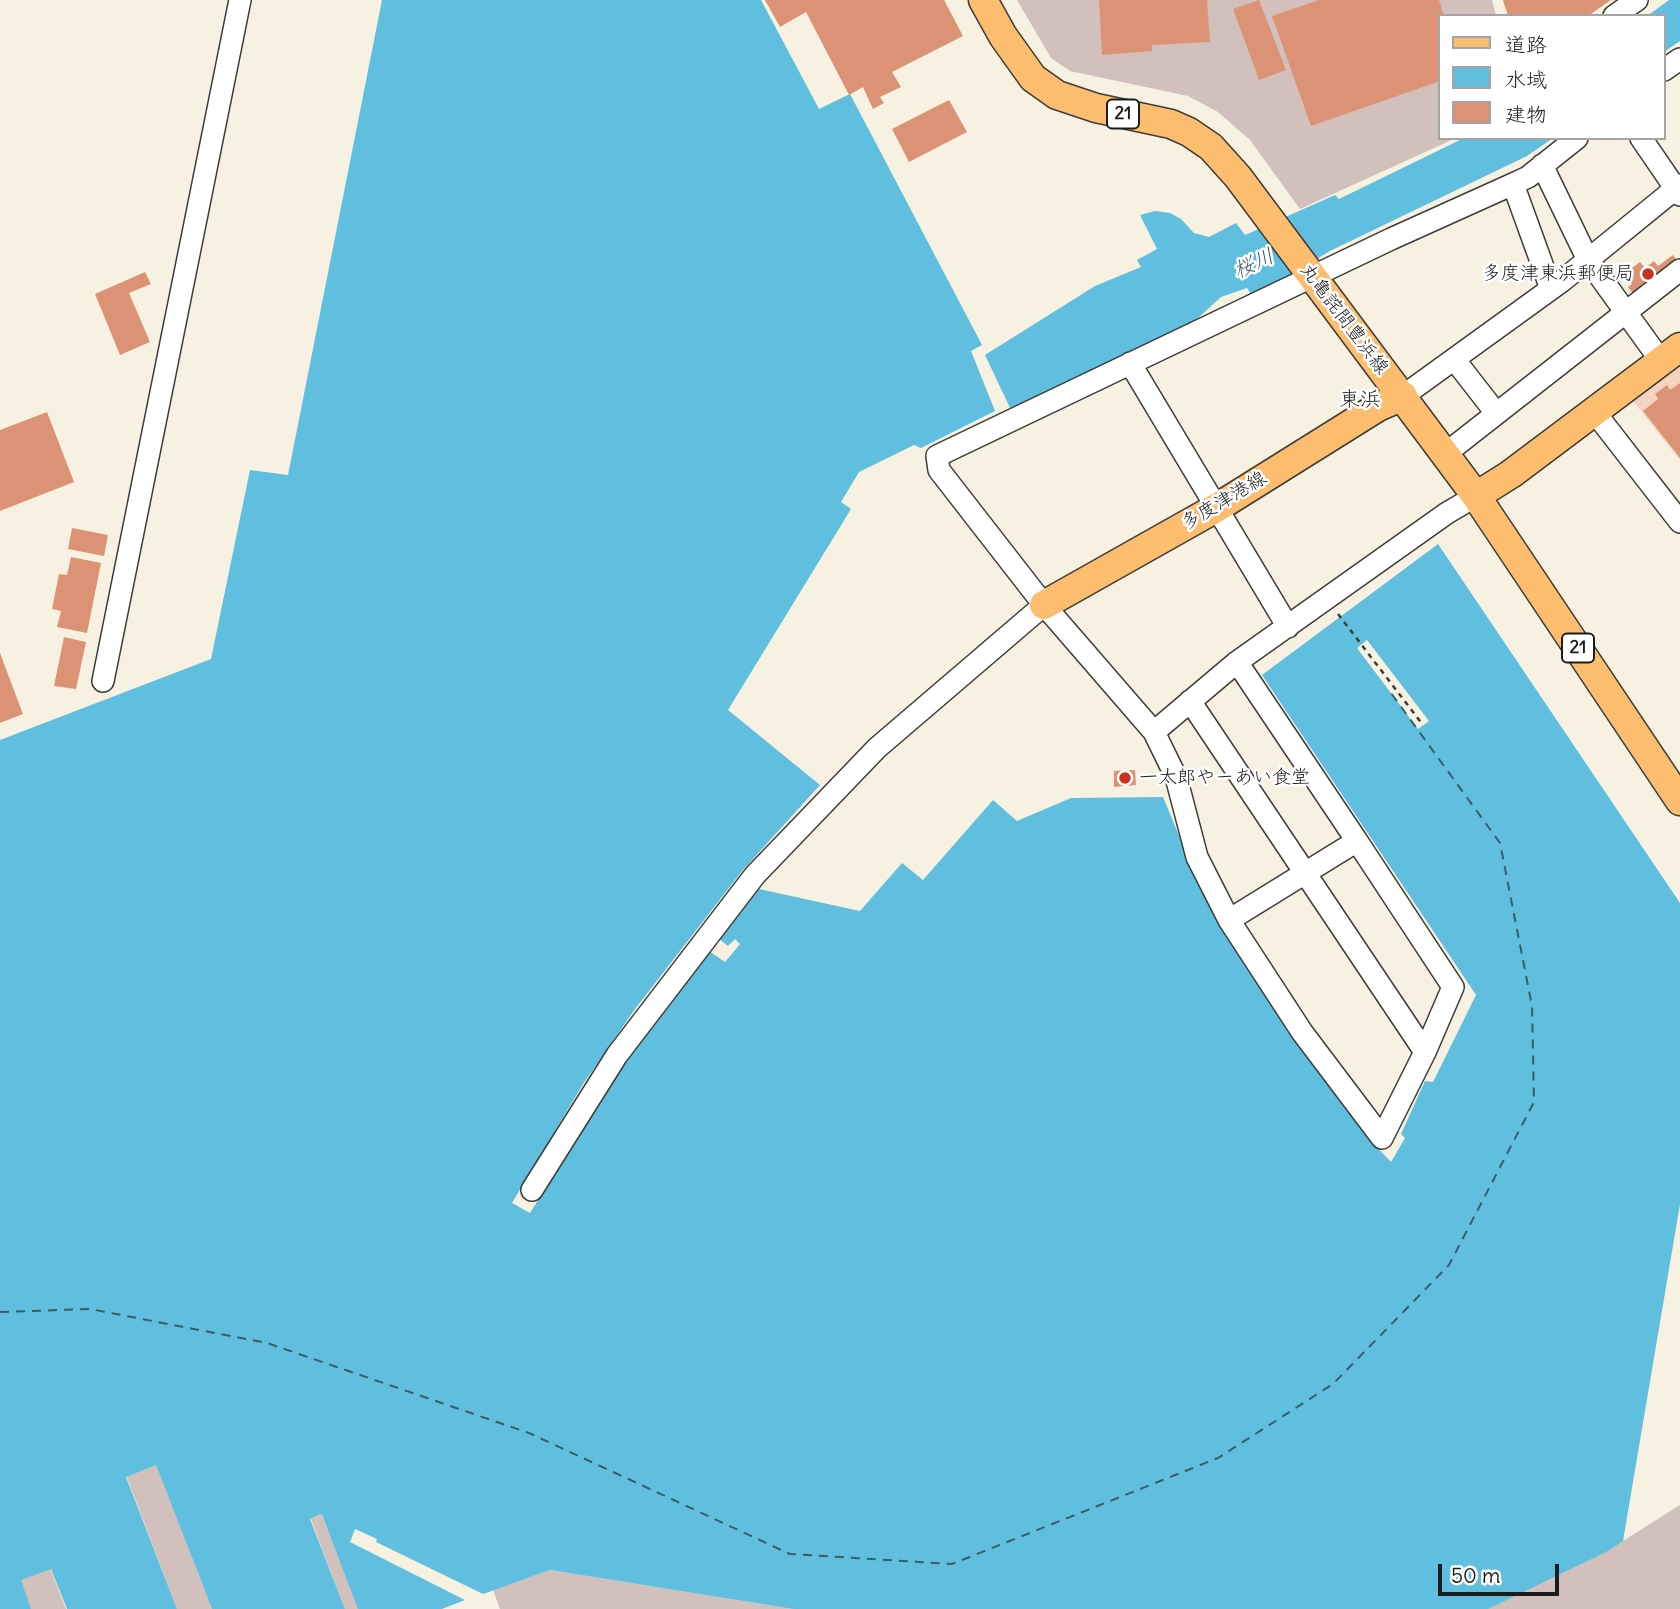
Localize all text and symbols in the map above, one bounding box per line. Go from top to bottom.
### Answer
legend [1438,14,1666,140]
text: 道路 [1505,31,1547,58]
text: 水域 [1505,66,1547,93]
road number: 21 [1107,100,1139,128]
text: 建物 [1505,101,1547,128]
water label: 桜川 [1230,244,1278,284]
street label: 丸亀詫間豊浜線 [1295,259,1393,379]
place label: 多度津東浜郵便局 [1482,263,1634,285]
marker: 多度津東浜郵便局 [1640,266,1656,282]
district label: 東浜 [1339,387,1381,413]
street label: 多度津港線 [1177,467,1271,535]
road number: 21 [1562,634,1594,662]
place label: 一太郎やーあい食堂 [1139,767,1310,789]
marker: 一太郎やーあい食堂 [1117,770,1133,786]
scale bar [1442,1550,1563,1594]
text: 50 m [1451,1562,1500,1589]

